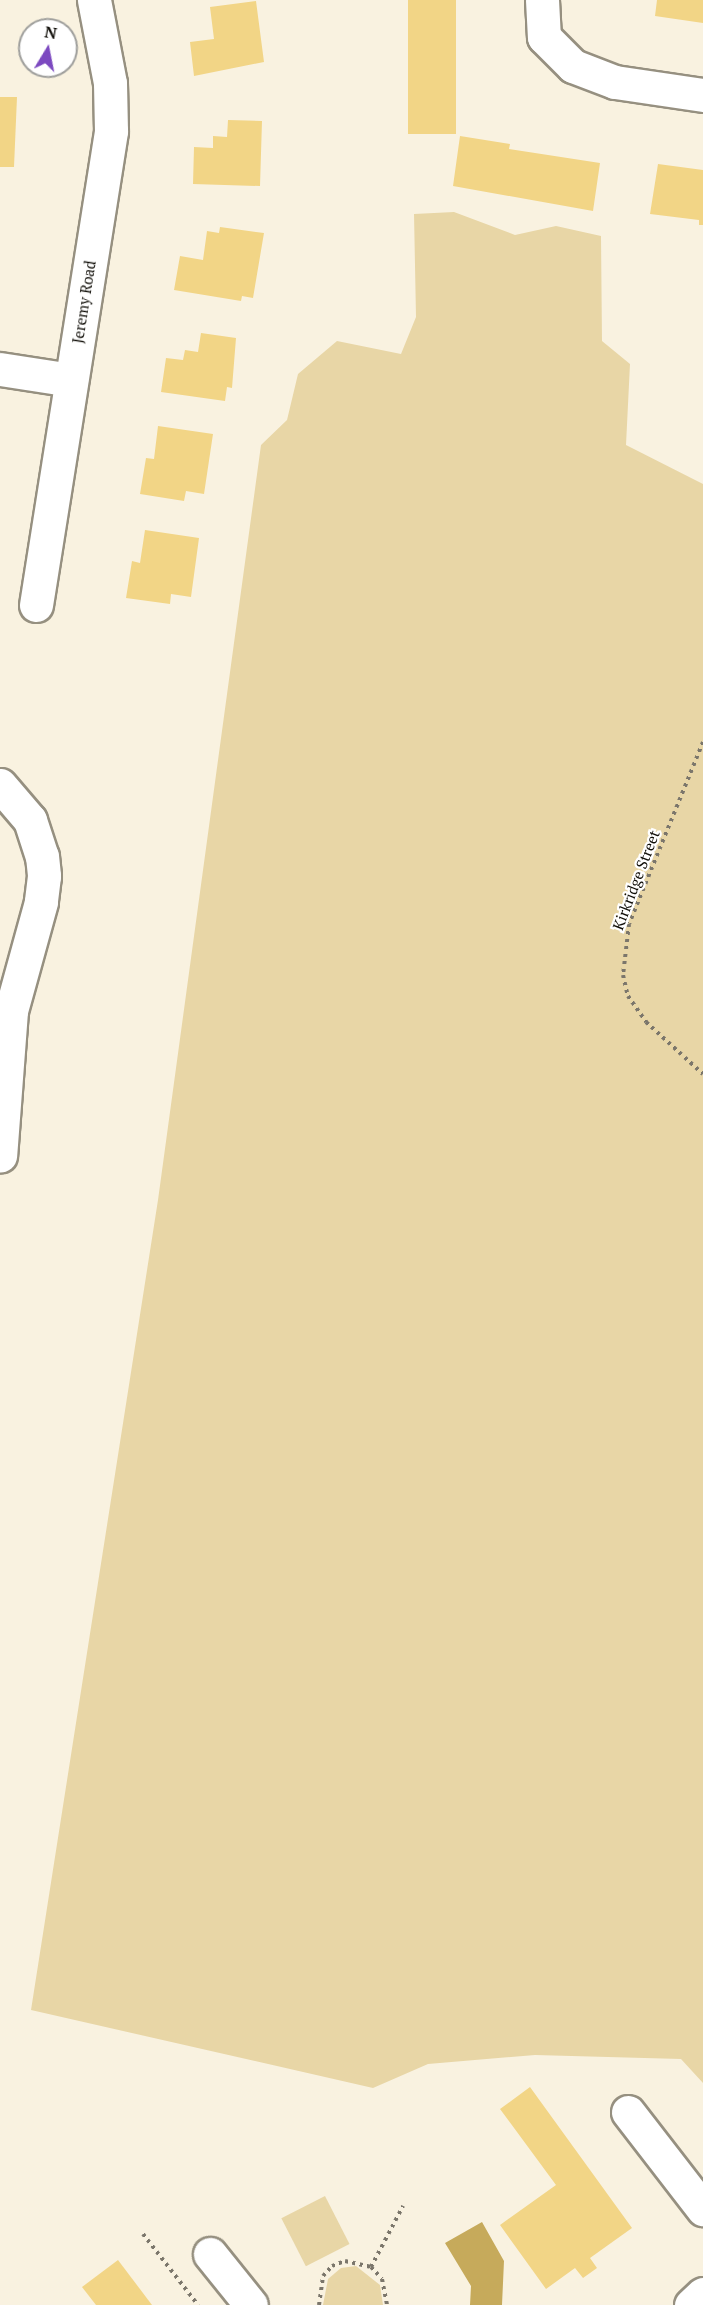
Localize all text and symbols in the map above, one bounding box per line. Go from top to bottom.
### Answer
north arrow [18,18,78,78]
text: N [43,20,59,44]
street label: Jeremy Road [69,259,99,345]
street label: Kirkridge Street [609,828,663,932]

